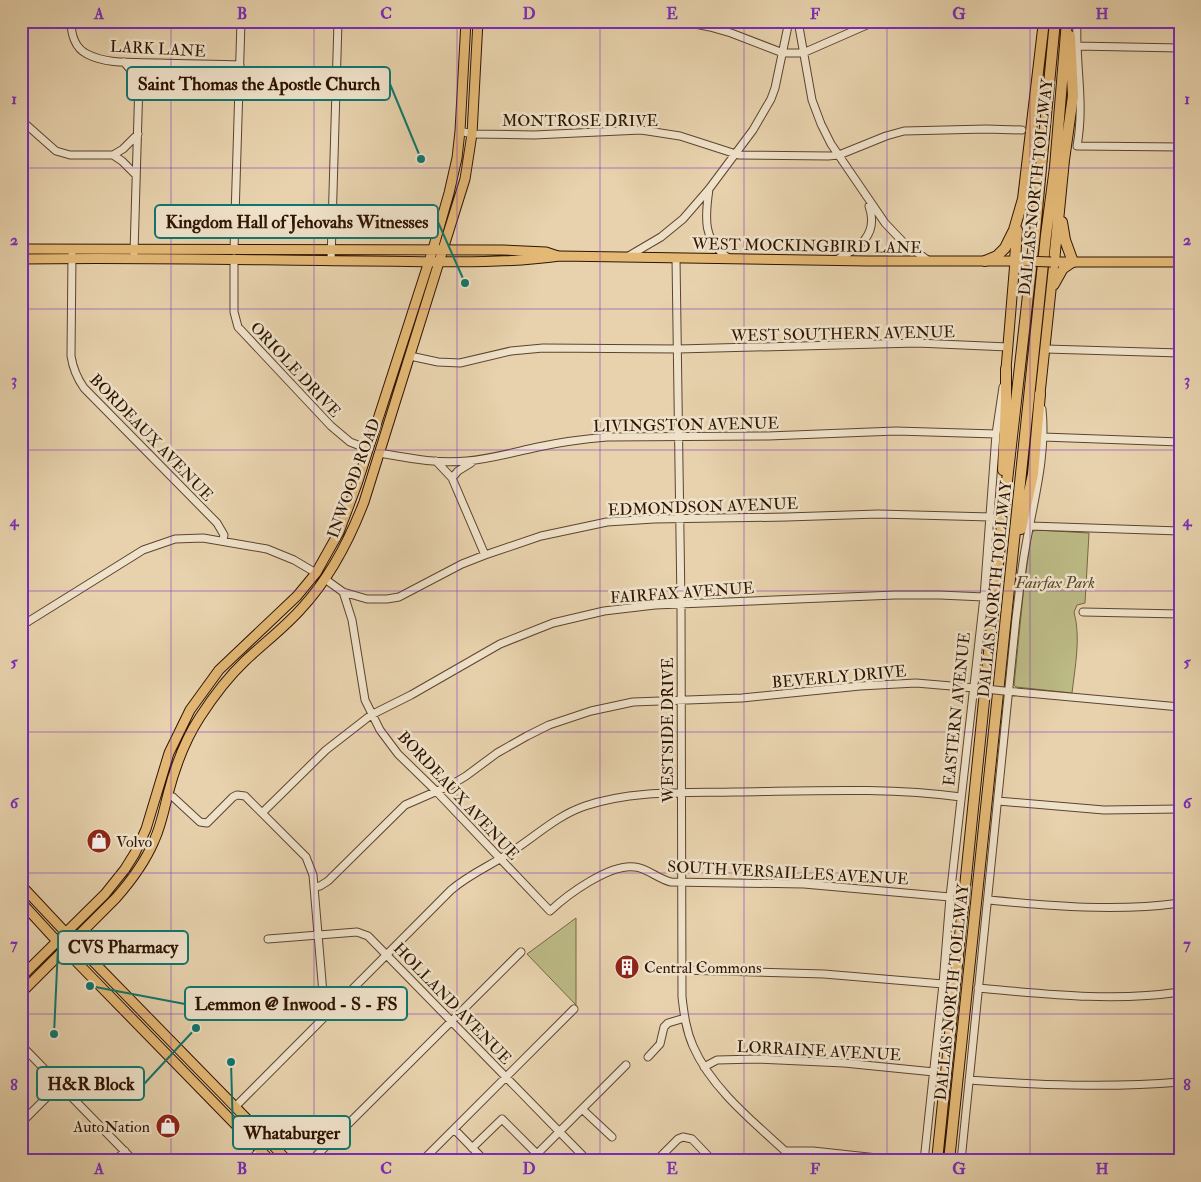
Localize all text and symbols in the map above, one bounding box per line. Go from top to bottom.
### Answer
text: A [93,4,105,24]
text: B [237,4,247,24]
text: C [380,4,392,24]
text: D [522,4,536,24]
text: E [666,4,678,24]
text: F [810,4,820,24]
text: G [952,4,966,24]
text: H [1095,4,1109,24]
street label: LARK LANE [109,37,206,61]
callout: Saint Thomas the Apostle Church [127,67,390,100]
text: Saint Thomas the Apostle Church [138,73,381,96]
street label: DALLAS NORTH TOLLWAY [1015,77,1057,296]
text: 1 [11,89,17,109]
text: 1 [1184,89,1190,109]
street label: MONTROSE DRIVE [502,111,658,131]
callout: Kingdom Hall of Jehovahs Witnesses [155,205,438,238]
text: Kingdom Hall of Jehovahs Witnesses [166,211,428,234]
text: 2 [10,230,18,250]
text: 2 [1183,230,1191,250]
street label: WEST MOCKINGBIRD LANE [691,234,922,258]
street label: ORIOLE DRIVE [246,318,345,422]
street label: WEST SOUTHERN AVENUE [730,322,955,346]
text: 3 [11,370,17,390]
street label: BORDEAUX AVENUE [85,370,217,506]
text: 3 [1184,370,1190,390]
street label: LIVINGSTON AVENUE [593,413,779,437]
street label: INWOOD ROAD [323,416,385,541]
street label: DALLAS NORTH TOLLWAY [974,479,1016,698]
street label: EDMONDSON AVENUE [608,494,799,520]
text: 4 [9,511,20,531]
text: 4 [1182,511,1193,531]
park label: Fairfax Park [1014,573,1095,593]
street label: FAIRFAX AVENUE [609,578,755,608]
street label: EASTERN AVENUE [939,631,975,787]
text: 5 [10,652,18,672]
text: 5 [1183,652,1191,672]
street label: WESTSIDE DRIVE [658,657,678,804]
street label: BEVERLY DRIVE [771,661,907,693]
street label: BORDEAUX AVENUE [393,727,523,864]
text: 6 [10,793,20,813]
text: 6 [1183,793,1193,813]
shop icon: Volvo [86,828,112,854]
place label: Volvo [116,832,152,852]
street label: SOUTH VERSAILLES AVENUE [667,857,909,889]
street label: DALLAS NORTH TOLLWAY [931,882,973,1101]
callout: CVS Pharmacy [58,931,188,964]
text: 7 [10,934,18,954]
text: 7 [1183,934,1191,954]
text: CVS Pharmacy [68,936,179,959]
street label: HOLLAND AVENUE [389,939,516,1069]
building icon: Central Commons [614,954,640,980]
place label: Central Commons [644,958,761,978]
callout: Lemmon @ Inwood - S - FS [185,987,407,1020]
text: Lemmon @ Inwood - S - FS [195,993,397,1016]
street label: LORRAINE AVENUE [736,1037,902,1065]
callout: H&R Block [37,1067,144,1100]
text: H&R Block [47,1073,135,1096]
text: 8 [10,1075,18,1095]
text: 8 [1183,1075,1191,1095]
shop icon: AutoNation [155,1113,181,1139]
callout: Whataburger [233,1116,350,1149]
place label: AutoNation [72,1117,150,1137]
text: Whataburger [243,1122,340,1145]
text: A [93,1159,105,1179]
text: B [237,1159,247,1179]
text: C [380,1159,392,1179]
text: D [522,1159,536,1179]
text: E [666,1159,678,1179]
text: F [810,1159,820,1179]
text: G [952,1159,966,1179]
text: H [1095,1159,1109,1179]

